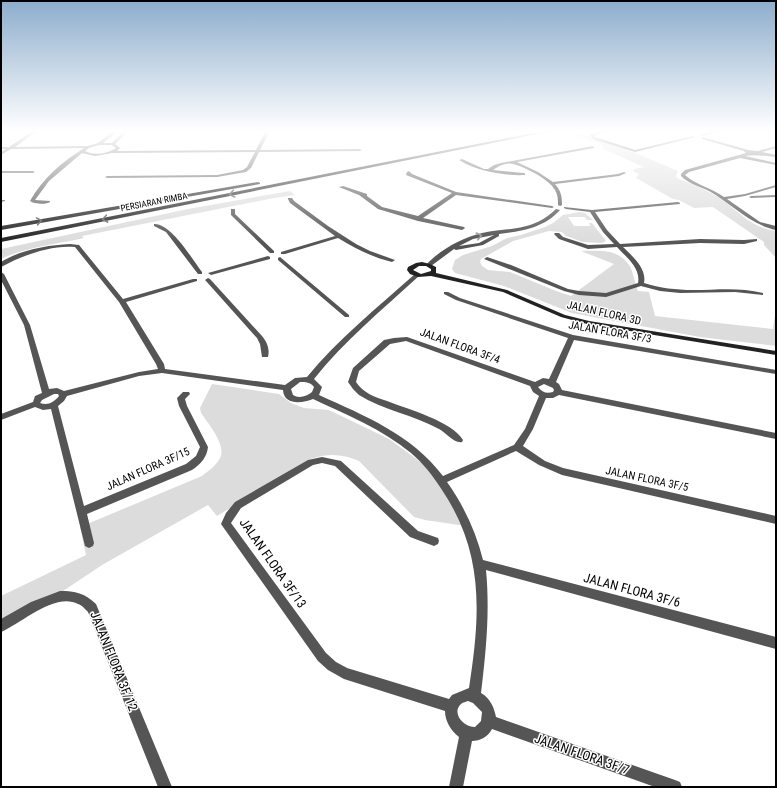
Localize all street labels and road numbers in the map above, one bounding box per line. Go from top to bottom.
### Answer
street label: PERSIARAN RIMBA [120,191,188,213]
street label: JALAN FLORA 3D [566,298,642,328]
street label: JALAN FLORA 3F/3 [567,318,653,346]
street label: JALAN FLORA 3F/4 [418,325,502,367]
street label: JALAN FLORA 3F/15 [104,445,192,493]
street label: JALAN FLORA 3F/5 [604,464,690,494]
street label: JALAN FLORA 3F/13 [236,515,310,611]
street label: JALAN FLORA 3F/6 [582,570,682,610]
street label: JALAN FLORA 3F/12 [87,609,141,713]
street label: JALAN FLORA 3F/7 [532,731,632,777]

